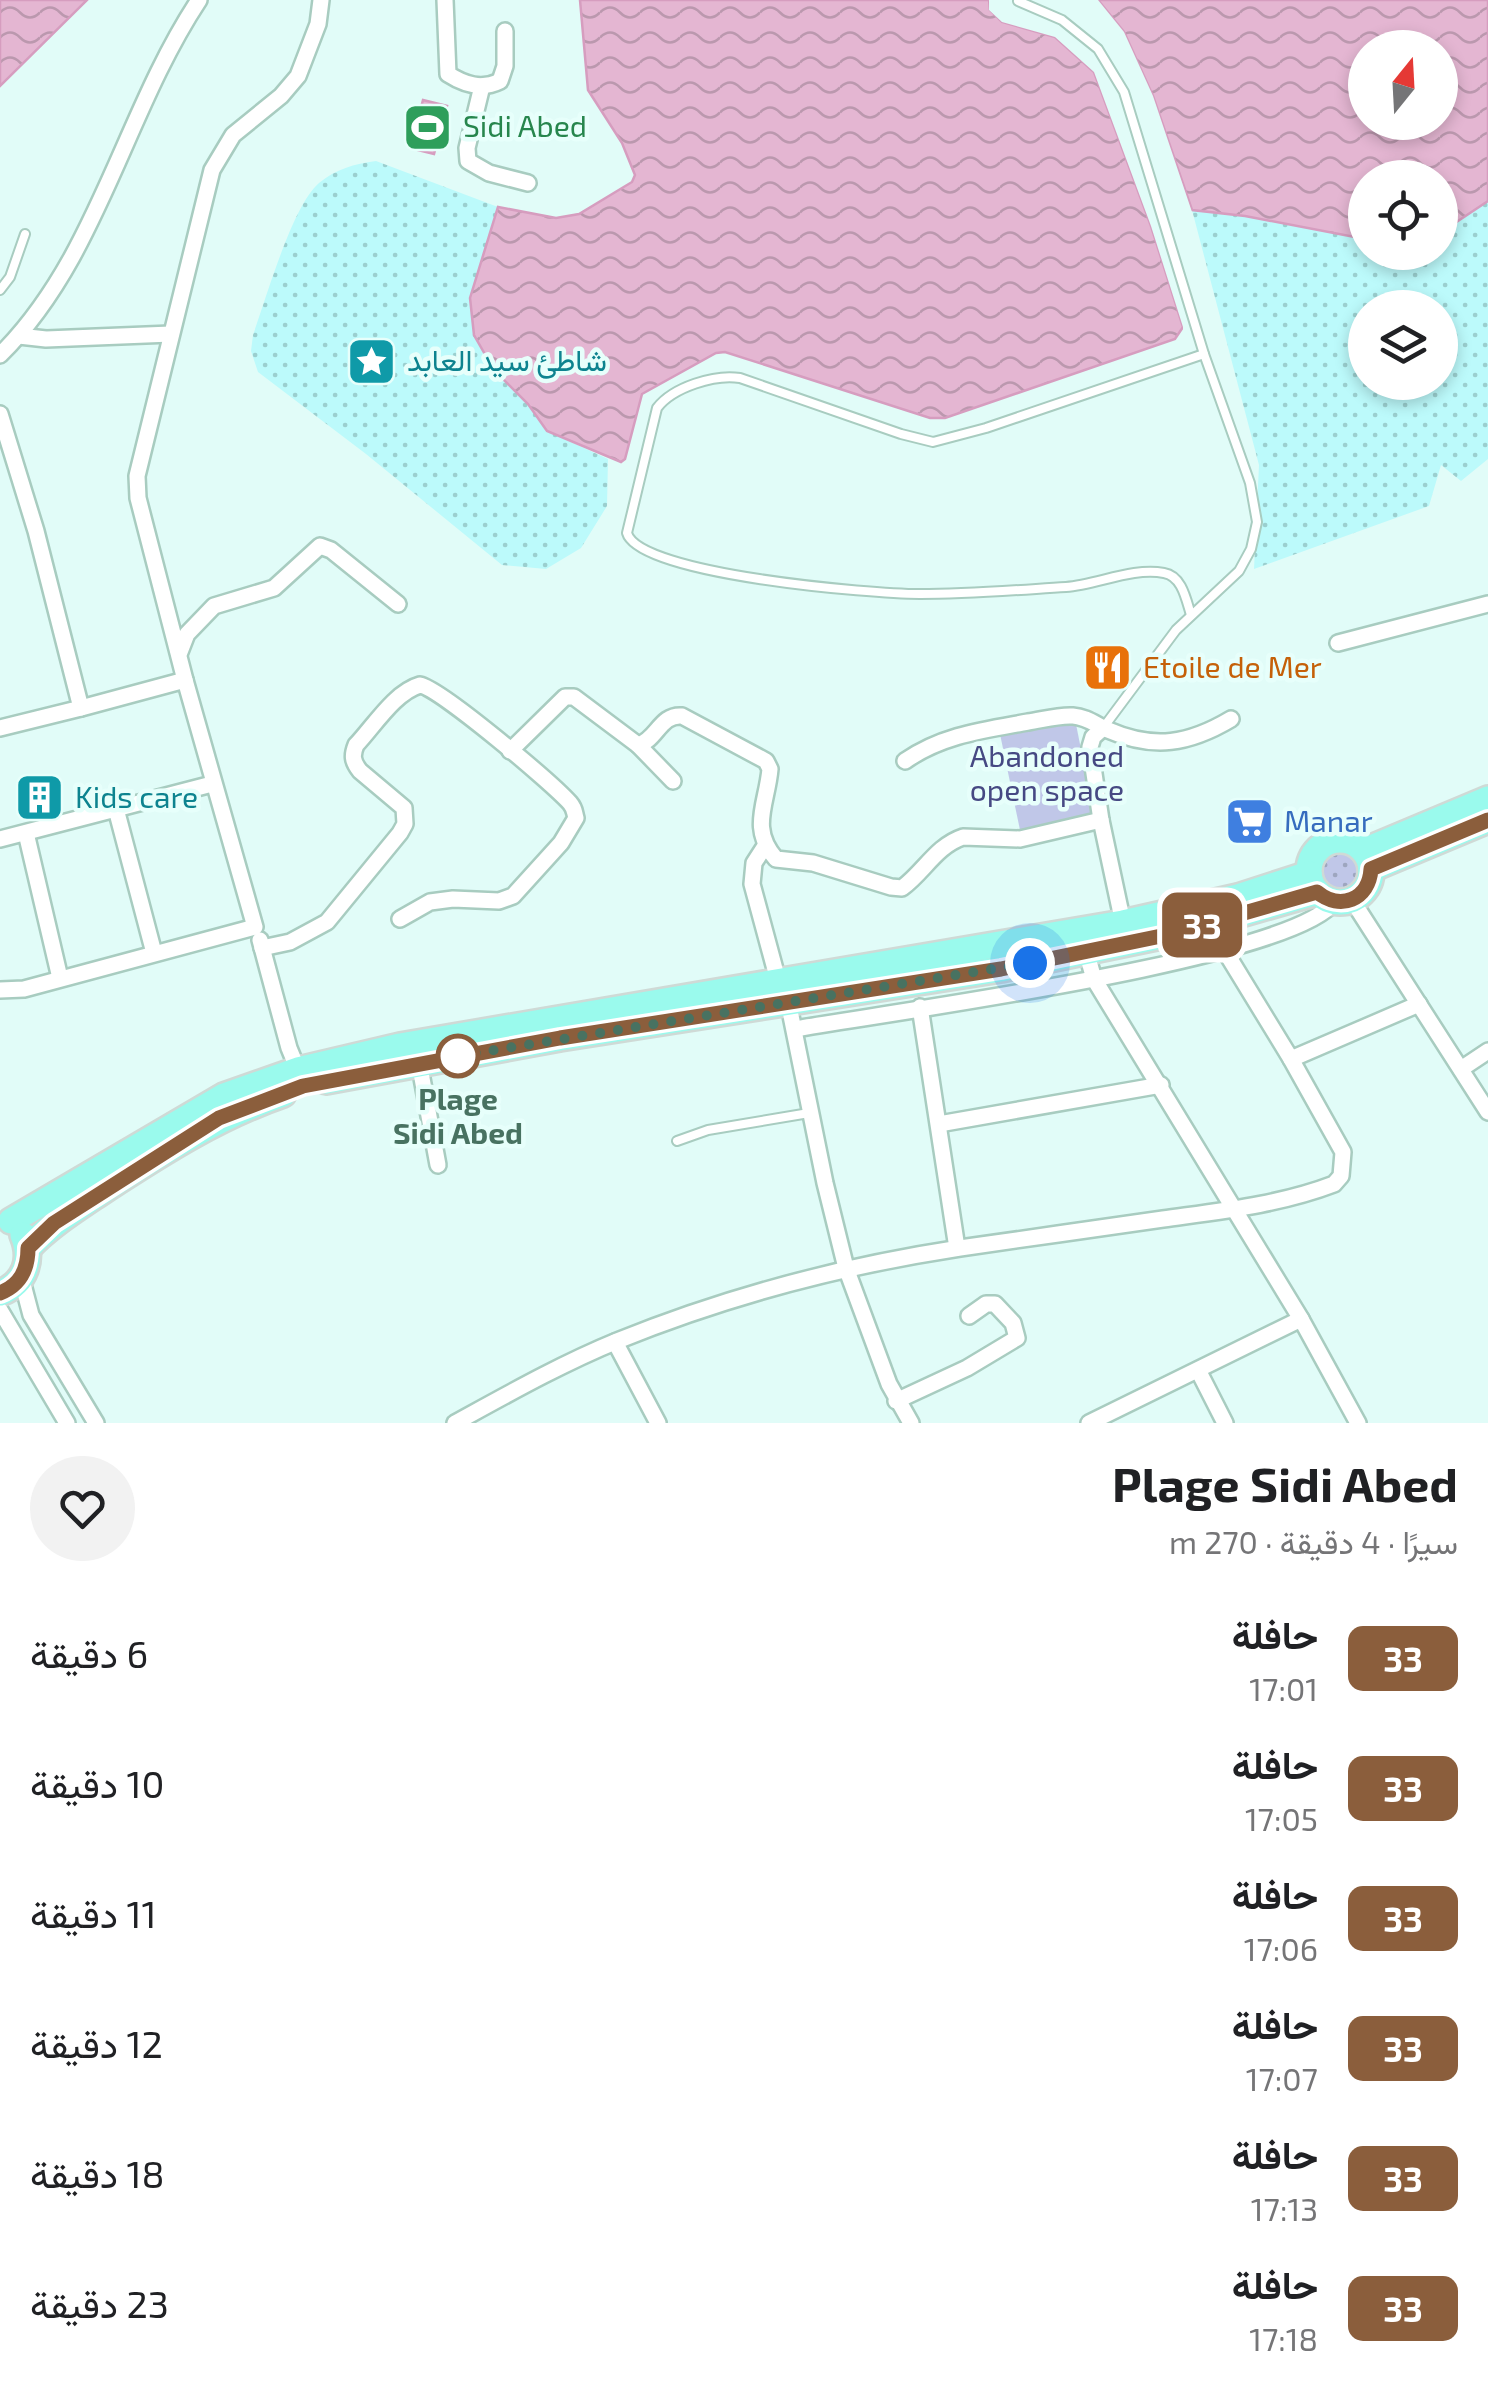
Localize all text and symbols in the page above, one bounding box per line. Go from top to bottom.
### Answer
north arrow [1348,30,1458,140]
map controls [1348,30,1458,400]
sports icon: Sidi Abed [402,101,454,153]
place label: Sidi Abed [463,107,587,143]
button: locate [1348,160,1458,270]
button: layers [1348,290,1458,400]
place icon: شاطئ سيد العابد [346,335,398,387]
place label: شاطئ سيد العابد [407,341,607,379]
restaurant icon: Etoile de Mer [1082,642,1134,694]
place label: Etoile de Mer [1143,648,1322,684]
park label: Abandoned open space [970,737,1124,807]
building icon: Kids care [14,772,66,824]
place label: Kids care [75,778,198,814]
supermarket icon: Manar [1223,796,1275,848]
place label: Manar [1284,802,1373,838]
line badge: 33 [1157,892,1247,958]
text: 33 [1182,904,1222,946]
your location [1005,938,1055,988]
marker: Plage Sidi Abed [437,1035,479,1077]
place label: Plage Sidi Abed [393,1080,523,1150]
text: Plage Sidi Abed [1112,1454,1458,1512]
button: heart [30,1456,135,1561]
text: سيرًا · 4 دقيقة · 270 m [1169,1522,1458,1560]
text: حافلة [1232,1611,1318,1657]
text: 6 دقيقة [30,1630,148,1676]
text: 33 [1383,1637,1423,1679]
text: 17:01 [1249,1669,1318,1707]
text: حافلة [1232,1741,1318,1787]
text: 10 دقيقة [30,1760,164,1806]
text: 33 [1383,1767,1423,1809]
text: 17:05 [1245,1799,1318,1837]
text: حافلة [1232,1871,1318,1917]
text: 11 دقيقة [30,1890,157,1936]
text: 33 [1383,1897,1423,1939]
text: 17:06 [1244,1929,1318,1967]
text: حافلة [1232,2001,1318,2047]
text: 12 دقيقة [30,2020,163,2066]
text: 33 [1383,2027,1423,2069]
text: 17:07 [1246,2059,1318,2097]
text: حافلة [1232,2131,1318,2177]
text: 18 دقيقة [30,2150,165,2196]
text: 33 [1383,2157,1423,2199]
text: 17:13 [1251,2189,1318,2227]
text: حافلة [1232,2261,1318,2307]
text: 23 دقيقة [30,2280,169,2326]
text: 33 [1383,2287,1423,2329]
text: 17:18 [1249,2319,1318,2357]

